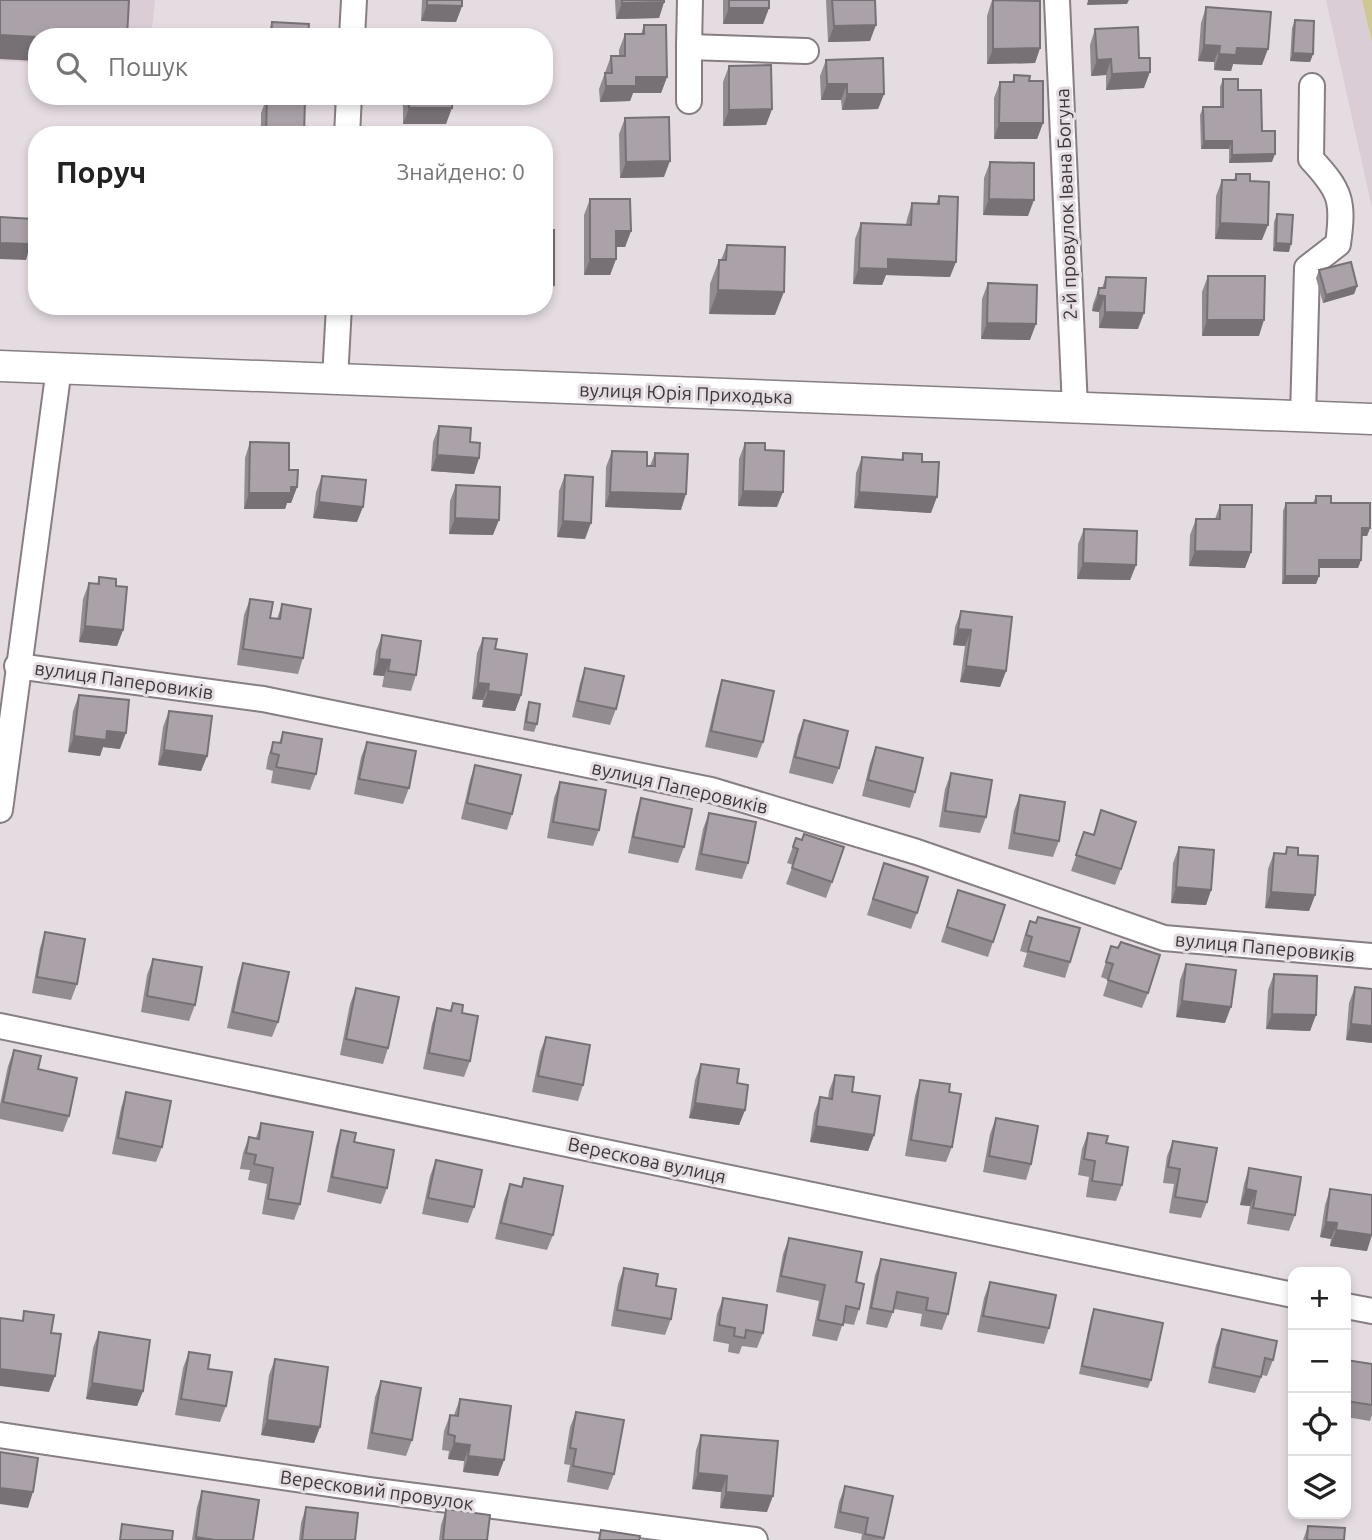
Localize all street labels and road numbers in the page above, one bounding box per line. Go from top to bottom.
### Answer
street label: 2-й провулок Івана Богуна [1051,88,1081,320]
street label: вулиця Юрія Приходька [579,378,793,408]
street label: вулиця Паперовиків [33,657,215,703]
street label: вулиця Паперовиків [590,756,770,818]
street label: вулиця Паперовиків [1174,928,1356,966]
street label: Верескова вулиця [566,1132,728,1188]
street label: Вересковий провулок [279,1466,475,1515]

